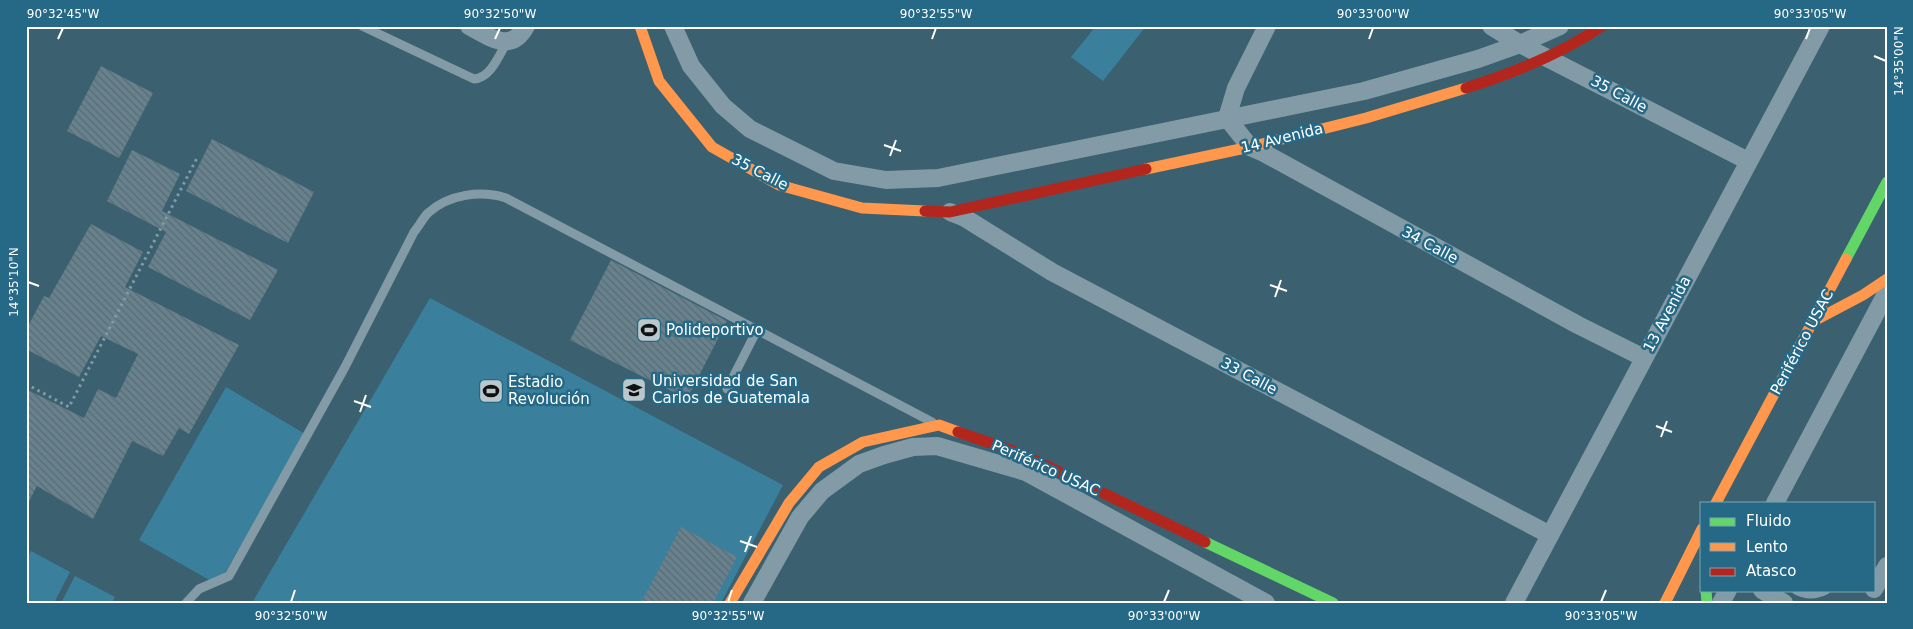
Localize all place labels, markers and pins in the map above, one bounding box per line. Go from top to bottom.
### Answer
sports icon: Polideportivo [636,317,662,343]
place label: Polideportivo [666,321,764,339]
place label: Universidad de San Carlos de Guatemala [652,372,810,407]
place label: Estadio Revolución [508,373,590,408]
school or university icon: Universidad de San Carlos de Guatemala [621,377,647,403]
sports icon: Estadio Revolución [478,378,504,404]

